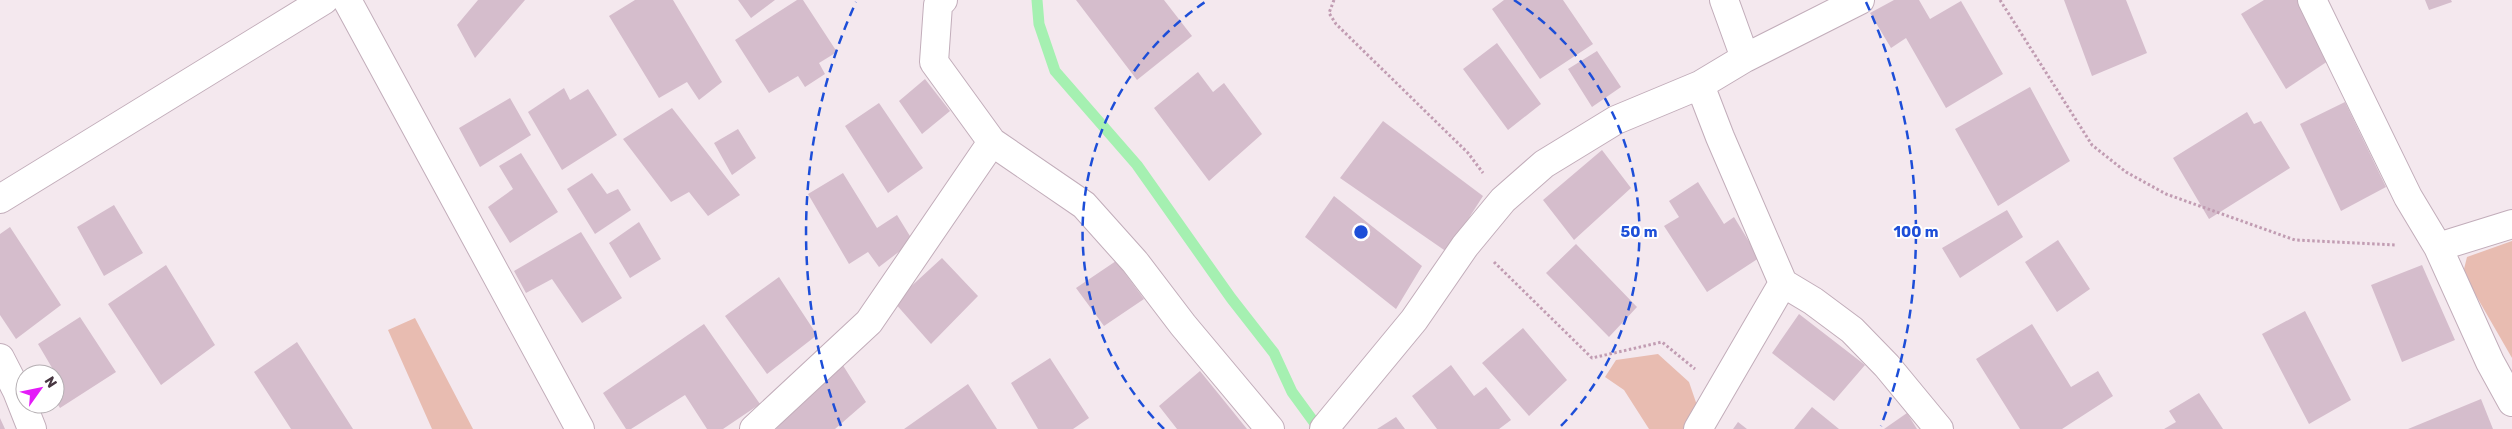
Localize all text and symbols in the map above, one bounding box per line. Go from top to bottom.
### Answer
centre of rings [1352,223,1370,241]
text: 50 m [1621,223,1657,241]
text: 100 m [1894,223,1938,241]
north arrow [15,364,65,414]
text: N [41,373,60,391]

